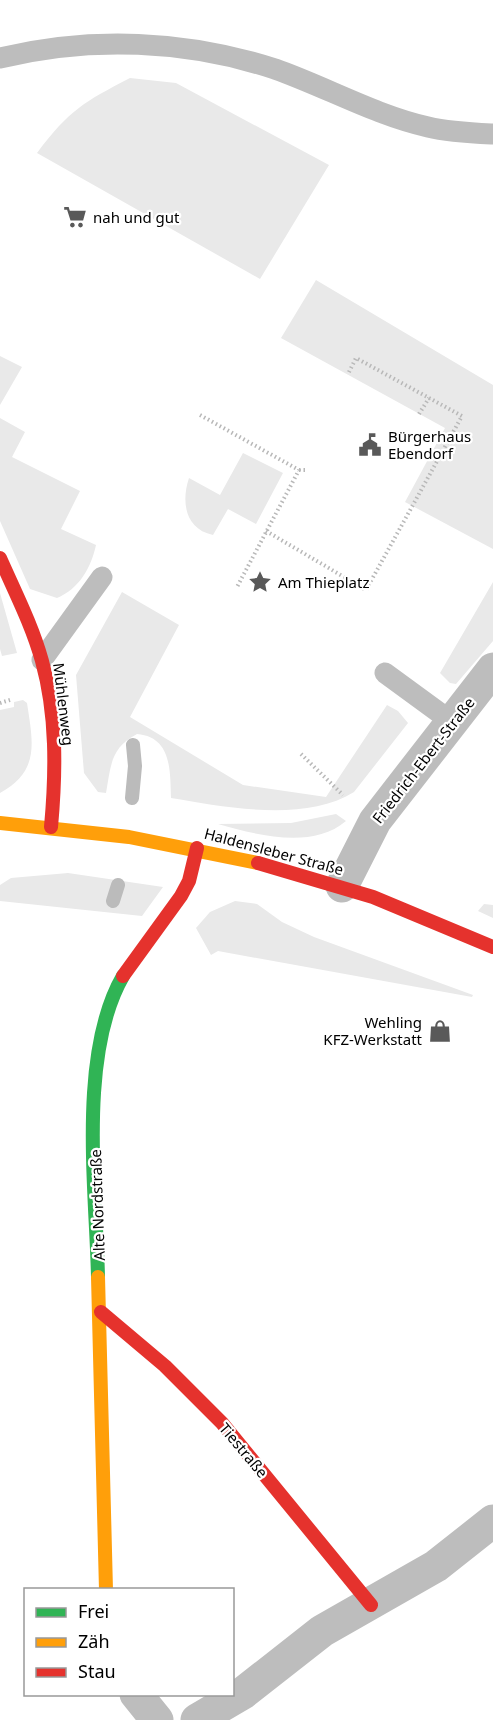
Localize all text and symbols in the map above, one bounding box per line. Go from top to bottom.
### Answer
supermarket icon: nah und gut [62,204,88,230]
place label: nah und gut [93,207,180,227]
place label: Bürgerhaus Ebendorf [388,426,471,463]
public building icon: Bürgerhaus Ebendorf [357,432,383,458]
place icon: Am Thieplatz [247,569,273,595]
place label: Am Thieplatz [278,572,369,592]
street label: Mühlenweg [49,661,79,747]
street label: Friedrich-Ebert-Straße [367,693,479,827]
street label: Haldensleber Straße [202,823,346,879]
place label: Wehling KFZ-Werkstatt [323,1012,423,1049]
shop icon: Wehling KFZ-Werkstatt [427,1018,453,1044]
street label: Alte Nordstraße [85,1149,109,1261]
street label: Tiestraße [215,1418,273,1482]
legend [24,1588,234,1696]
text: Frei [78,1599,109,1623]
text: Zäh [78,1629,110,1653]
text: Stau [78,1659,116,1683]

